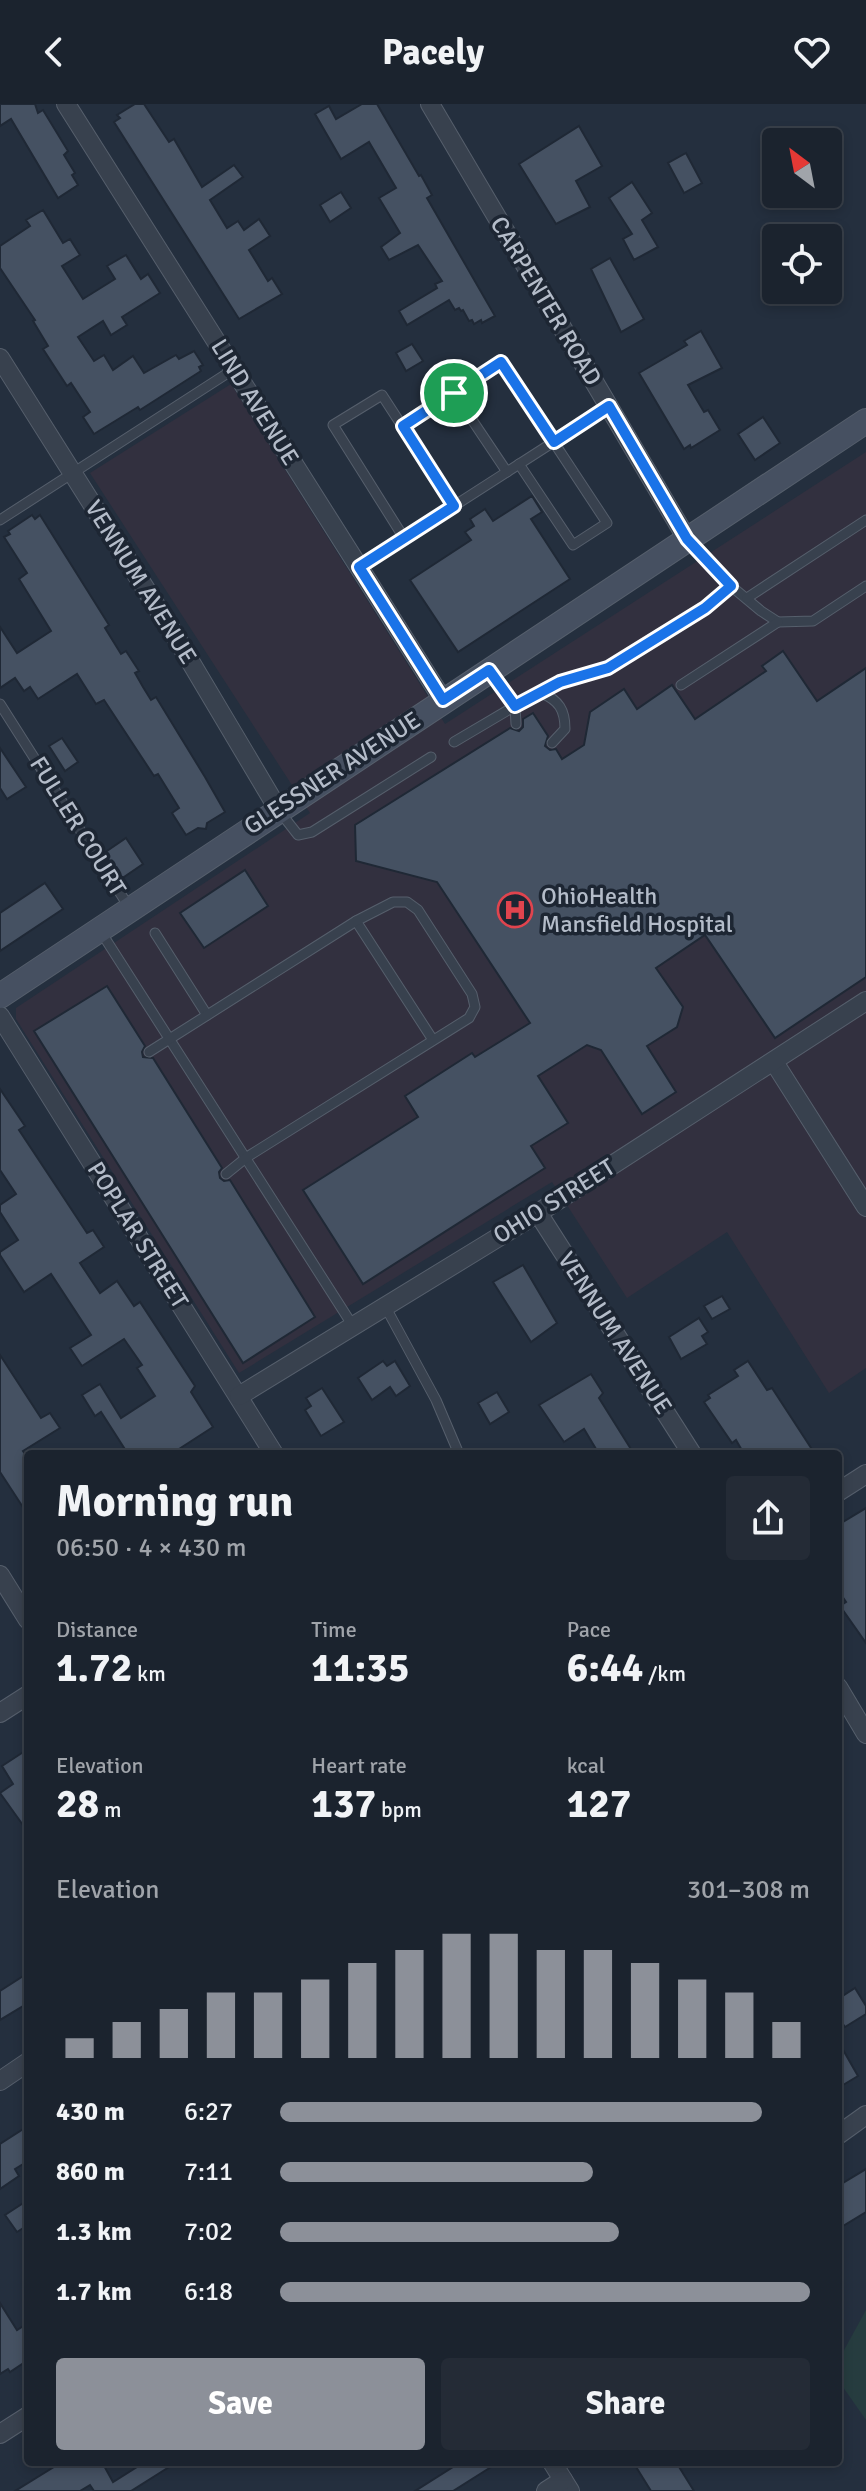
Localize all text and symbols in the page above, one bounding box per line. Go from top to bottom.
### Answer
icon: back [32,30,76,74]
text: Pacely [382,30,484,75]
icon: heart [790,30,834,74]
north arrow [762,128,842,208]
map controls [762,128,842,304]
street label: CARPENTER ROAD [484,211,608,391]
button: locate [762,224,842,304]
street label: LIND AVENUE [204,333,306,471]
pin [420,359,488,427]
icon: arrive [432,371,476,415]
street label: VENNUM AVENUE [79,495,203,669]
street label: GLESSNER AVENUE [238,705,426,841]
street label: FULLER COURT [23,751,133,901]
place label: OhioHealth Mansfield Hospital [541,881,733,939]
hospital icon: OhioHealth Mansfield Hospital [496,891,534,929]
street label: OHIO STREET [488,1152,621,1250]
street label: POPLAR STREET [81,1156,195,1314]
street label: VENNUM AVENUE [551,1246,679,1420]
text: Morning run [56,1475,293,1529]
button: share [726,1476,810,1560]
text: 06:50 · 4 × 430 m [56,1532,247,1564]
text: Distance [56,1616,138,1643]
text: Time [311,1616,357,1643]
text: Pace [567,1616,611,1643]
text: 1.72 [56,1643,132,1693]
text: 11:35 [311,1643,410,1693]
text: 6:44 [567,1643,643,1693]
text: km [132,1660,166,1687]
text: /km [643,1660,686,1687]
text: Elevation [56,1752,144,1779]
text: Heart rate [311,1752,407,1779]
text: kcal [567,1752,605,1779]
text: 28 [56,1779,99,1829]
text: 137 [311,1779,376,1829]
text: 127 [567,1779,631,1829]
text: m [99,1796,122,1823]
text: bpm [376,1796,422,1823]
text: Elevation [56,1874,160,1906]
text: 301–308 m [687,1874,810,1906]
text: 430 m [56,2096,125,2128]
text: 6:27 [184,2096,233,2128]
text: 860 m [56,2156,125,2188]
text: 7:11 [184,2156,233,2188]
text: 1.3 km [56,2216,132,2248]
text: 7:02 [184,2216,233,2248]
text: 1.7 km [56,2276,132,2308]
text: 6:18 [184,2276,233,2308]
button: Save [56,2358,425,2450]
button: Share [441,2358,810,2450]

